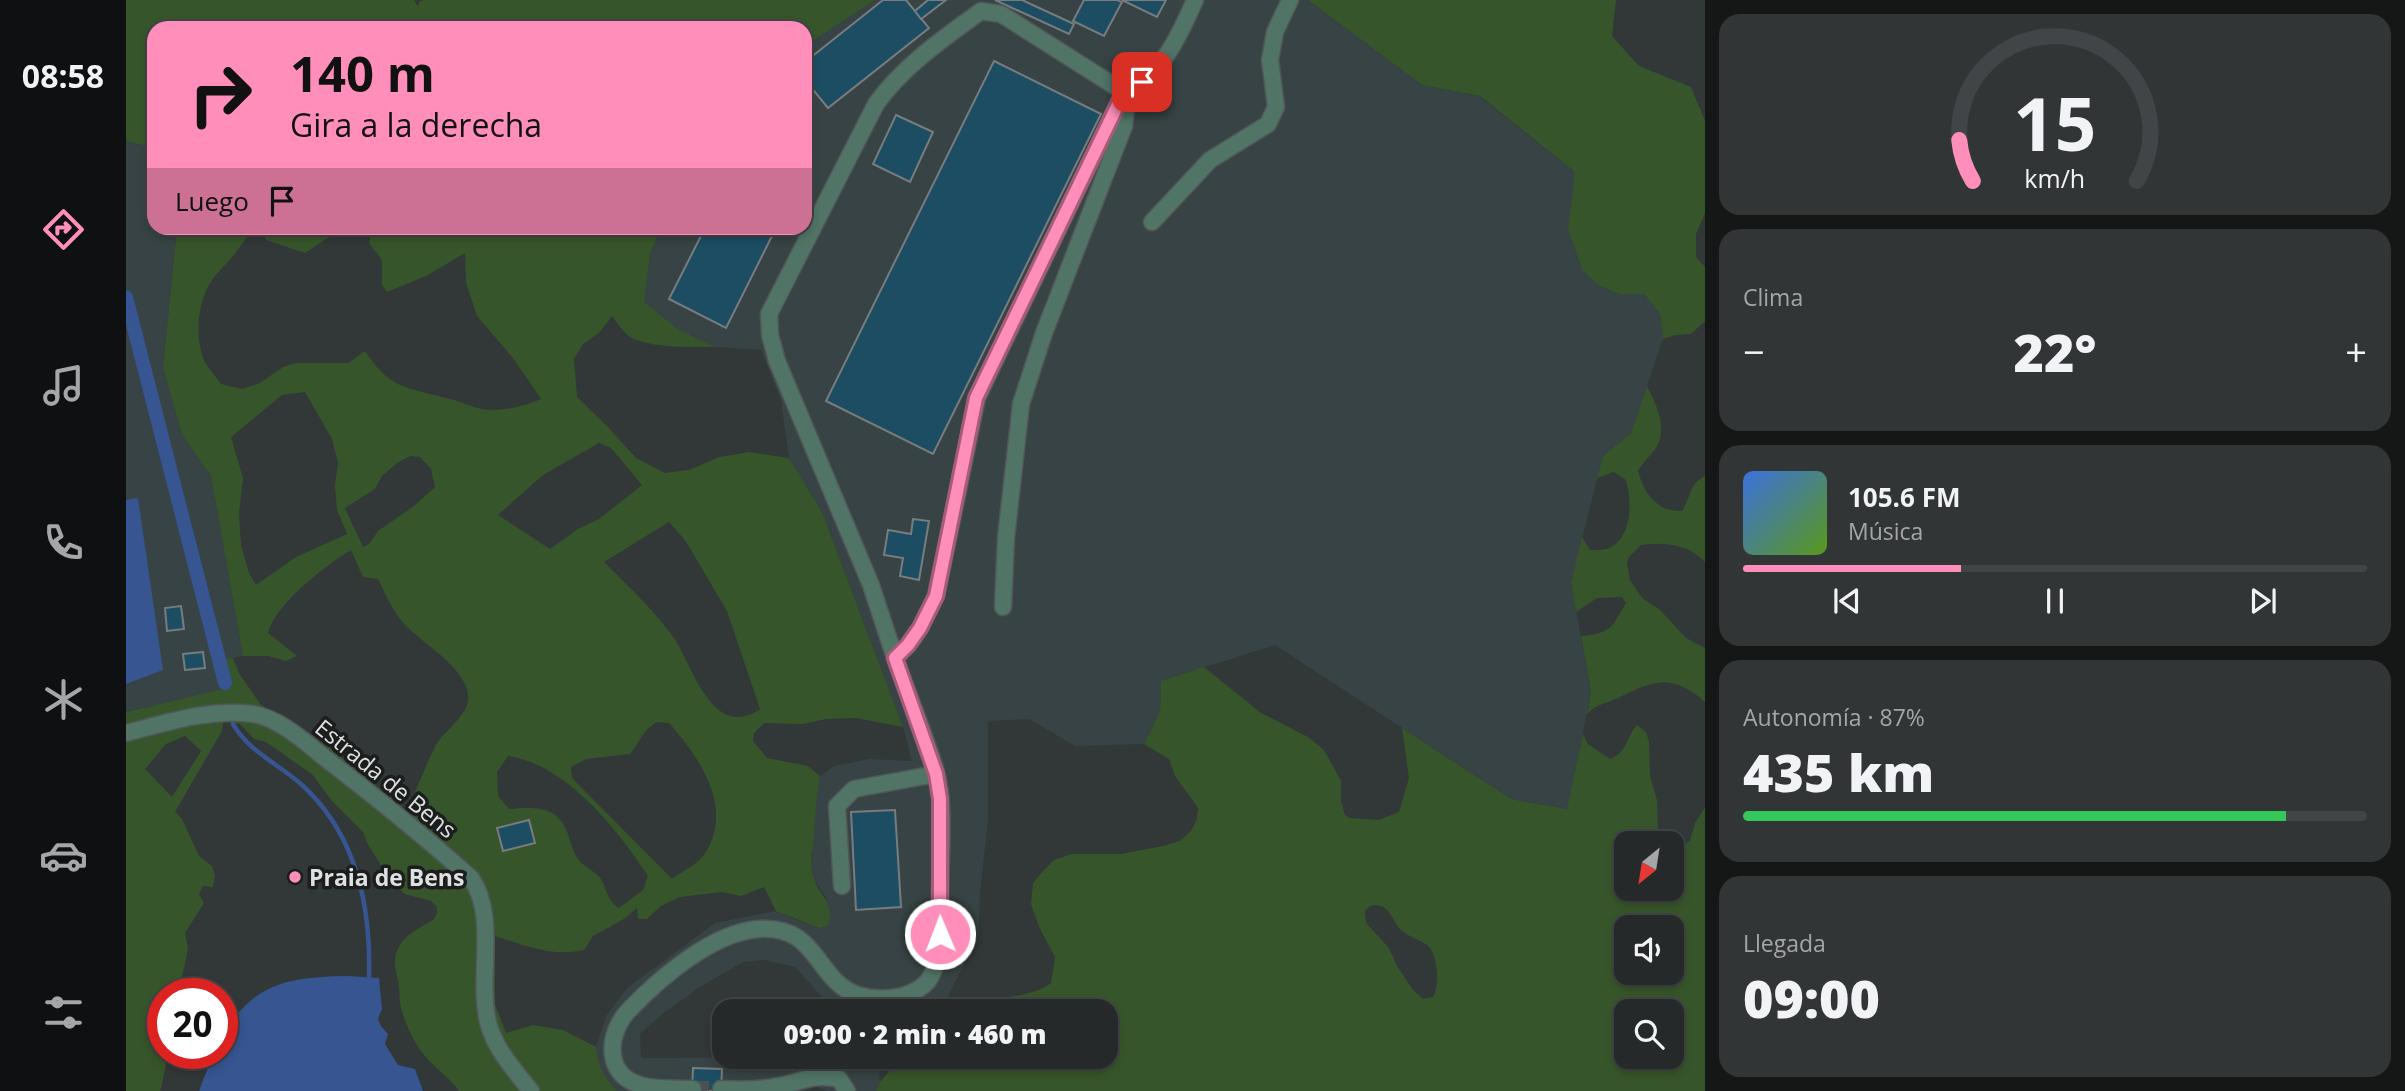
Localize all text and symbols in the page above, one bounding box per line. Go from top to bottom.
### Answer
text: 140 m [290,40,435,106]
icon: right [175,49,266,140]
pin [1112,52,1172,112]
text: 08:58 [22,54,104,97]
icon: arrive [1123,63,1161,101]
text: 15 [2013,73,2097,172]
text: Gira a la derecha [290,103,542,146]
text: km/h [2025,161,2085,195]
icon: arrive [263,182,301,220]
text: Luego [175,183,249,219]
icon: directions [39,205,88,254]
text: Clima [1743,281,1803,313]
text: 22° [2014,316,2096,387]
text: − [1743,325,1765,377]
text: + [2345,325,2367,377]
icon: music [39,361,88,410]
text: 105.6 FM [1848,479,1960,515]
text: Música [1848,515,1923,547]
icon: phone [39,518,88,567]
icon: previous [1828,582,1866,620]
icon: pause [2036,582,2074,620]
icon: next [2244,582,2282,620]
icon: climate [39,675,88,724]
text: Autonomía · 87% [1743,701,1925,733]
street label: Estrada de Bens [309,711,463,845]
text: 435 km [1743,736,1934,807]
icon: car [39,831,88,880]
north arrow [1614,831,1684,901]
map controls [1614,831,1684,1069]
place label: Praia de Bens [309,861,464,893]
marker: Praia de Bens [287,869,303,885]
position arrow [903,897,977,971]
button: sound [1614,915,1684,985]
text: Llegada [1743,927,1826,959]
text: 09:00 [1743,962,1880,1033]
speed limit sign: 20 [147,978,238,1069]
icon: filters [39,988,88,1037]
button: search [1614,999,1684,1069]
text: 09:00 · 2 min · 460 m [784,1016,1046,1052]

